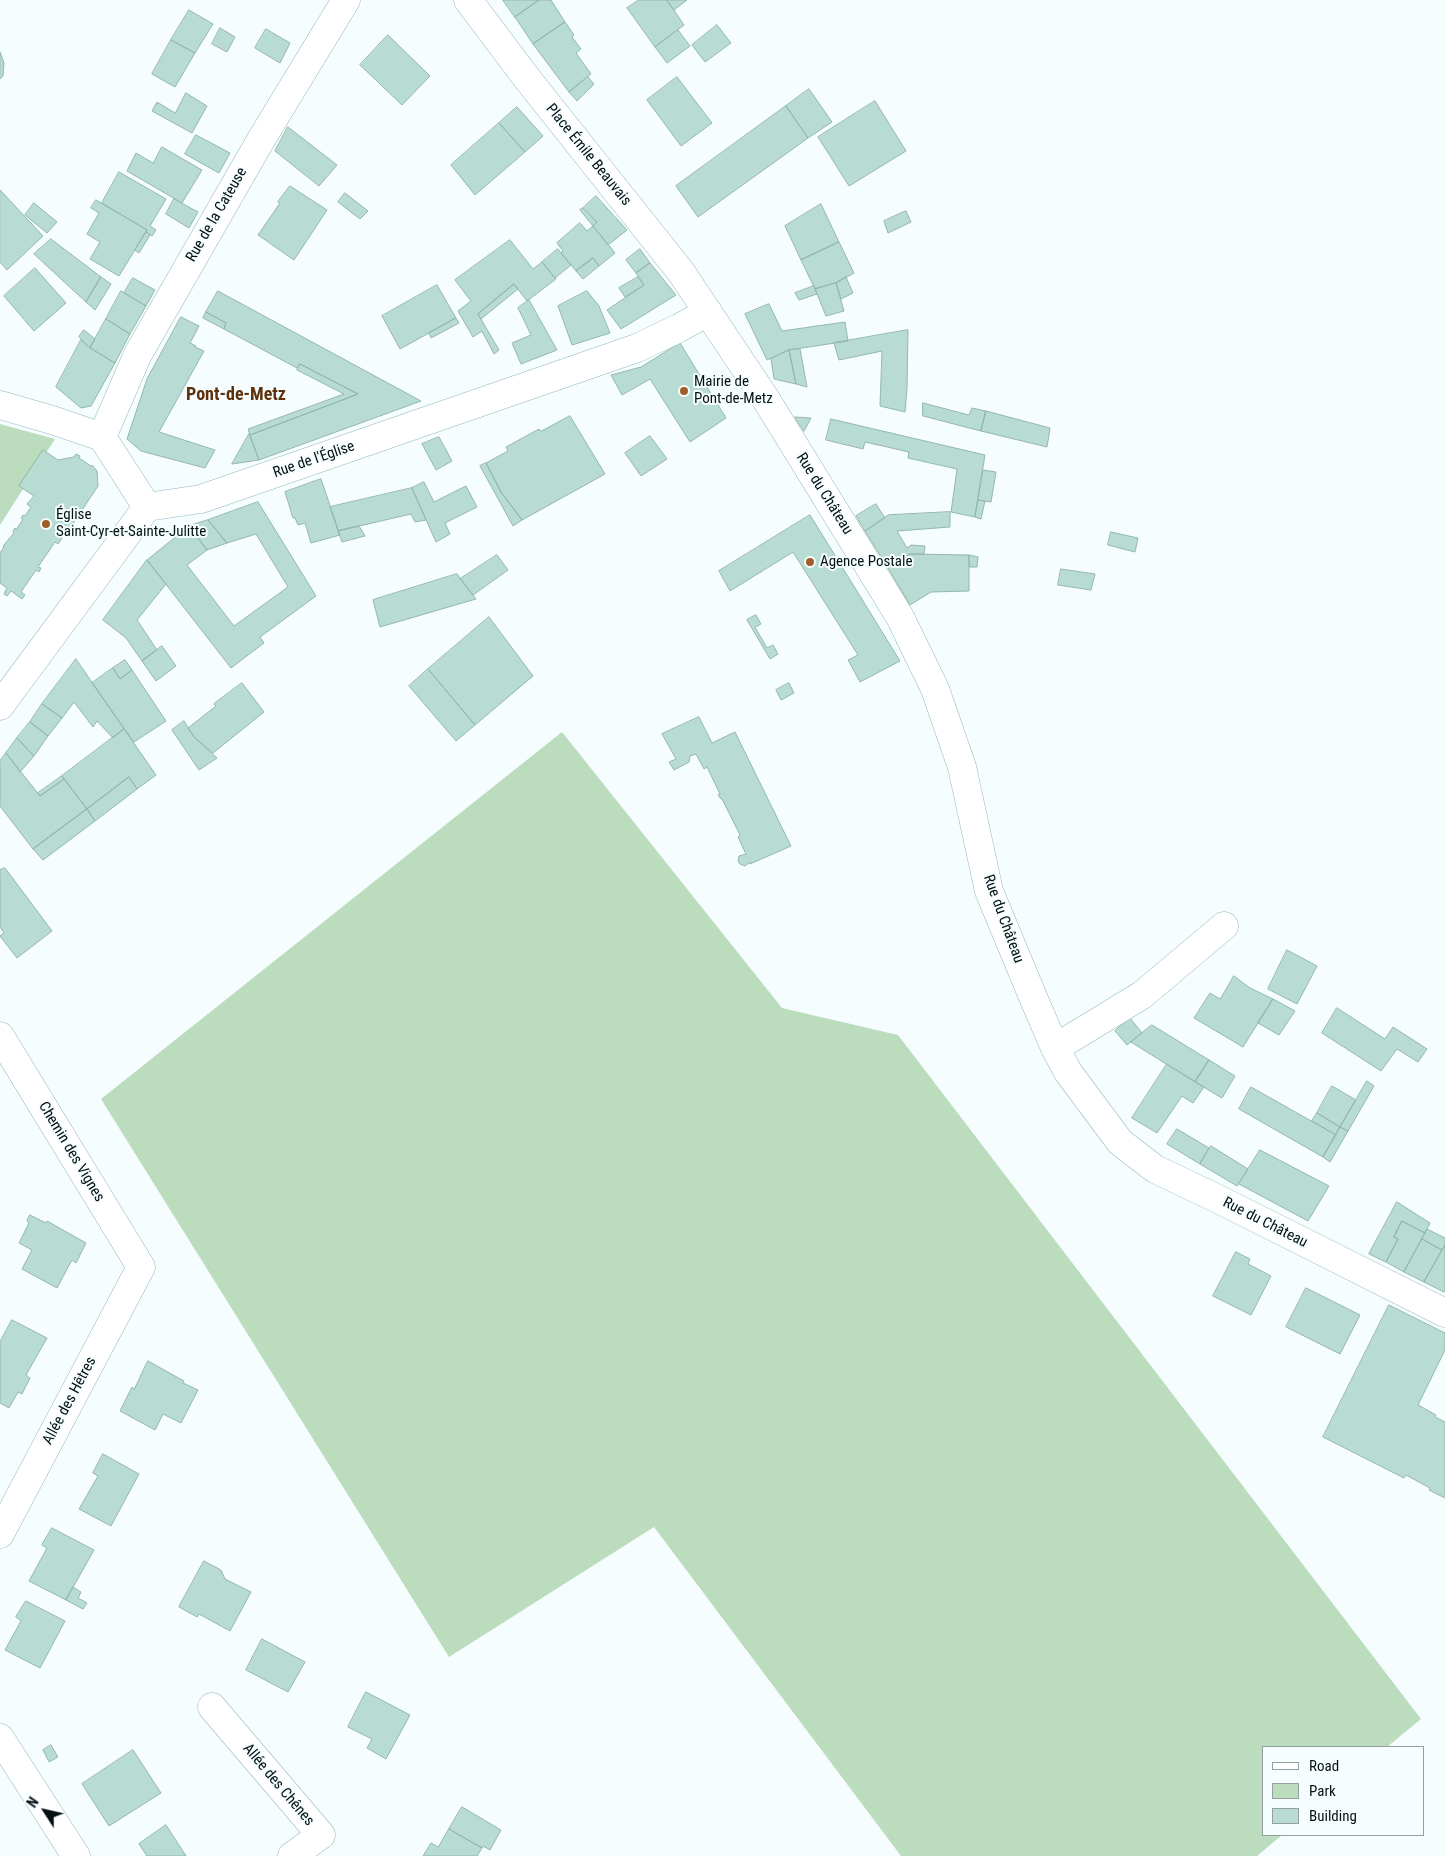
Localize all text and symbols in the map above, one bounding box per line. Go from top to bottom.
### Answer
street label: Place Émile Beauvais [541,100,635,210]
street label: Rue de la Cateuse [183,165,251,265]
place label: Mairie de Pont-de-Metz [694,373,773,408]
district label: Pont-de-Metz [186,384,286,406]
marker: Mairie de Pont-de-Metz [678,385,690,397]
street label: Rue de l'Église [271,438,357,482]
street label: Rue du Château [792,450,856,538]
place label: Église Saint-Cyr-et-Sainte-Julitte [56,506,206,541]
marker: Église Saint-Cyr-et-Sainte-Julitte [40,518,52,530]
place label: Agence Postale [820,553,912,571]
marker: Agence Postale [804,556,816,568]
street label: Rue du Château [979,872,1027,966]
street label: Chemin des Vignes [34,1099,108,1205]
street label: Rue du Château [1220,1194,1310,1252]
street label: Allée des Hêtres [39,1354,101,1448]
street label: Allée des Chênes [238,1740,318,1830]
legend [1262,1746,1425,1836]
text: Road [1309,1757,1339,1775]
text: Park [1309,1782,1336,1800]
north arrow [20,1786,70,1836]
text: N [24,1794,42,1811]
text: Building [1309,1807,1357,1825]

